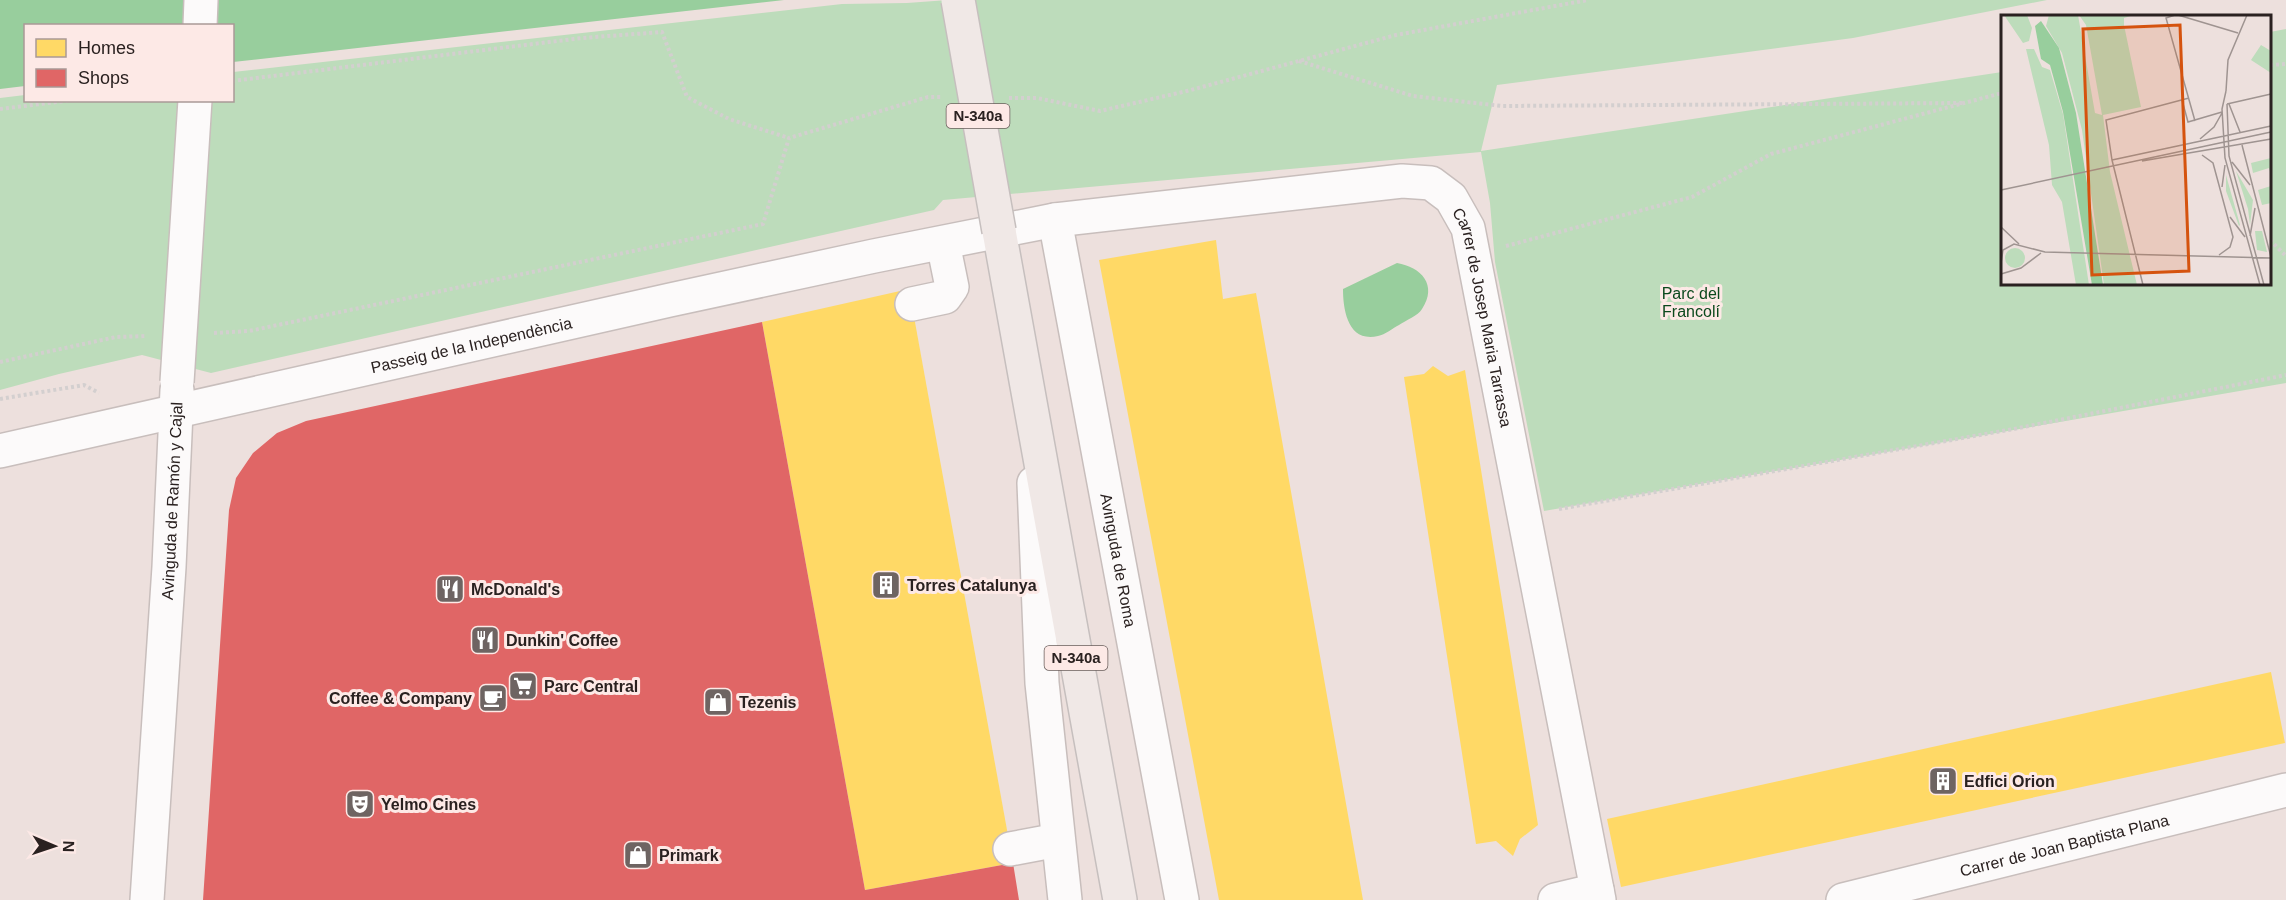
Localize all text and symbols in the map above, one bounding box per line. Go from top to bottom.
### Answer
inset map [2001,15,2271,285]
legend [24,24,234,102]
text: Homes [78,38,135,58]
text: Shops [78,68,129,88]
road number: N-340a [946,104,1010,128]
street label: Carrer de Josep Maria Tarrassa [1449,205,1515,429]
park label: Parc del Francolí [1662,285,1720,320]
street label: Passeig de la Independència [369,314,574,376]
street label: Avinguda de Ramón y Cajal [159,401,185,600]
street label: Avinguda de Roma [1097,492,1139,629]
building icon: Torres Catalunya [870,569,902,601]
restaurant icon: McDonald's [434,573,466,605]
place label: Torres Catalunya [907,577,1037,594]
place label: McDonald's [471,581,560,598]
restaurant icon: Dunkin' Coffee [469,624,501,656]
place label: Dunkin' Coffee [506,632,618,649]
road number: N-340a [1044,646,1108,670]
supermarket icon: Parc Central [507,670,539,702]
place label: Parc Central [544,678,638,695]
cafe icon: Coffee & Company [477,682,509,714]
shop icon: Tezenis [702,686,734,718]
place label: Coffee & Company [329,690,472,707]
place label: Tezenis [739,694,797,711]
building icon: Edfici Orion [1927,765,1959,797]
place label: Edfici Orion [1964,773,2055,790]
theatre icon: Yelmo Cines [344,788,376,820]
place label: Yelmo Cines [381,796,476,813]
street label: Carrer de Joan Baptista Plana [1958,811,2171,880]
north arrow [24,816,84,876]
shop icon: Primark [622,839,654,871]
text: N [60,840,77,853]
place label: Primark [659,847,719,864]

